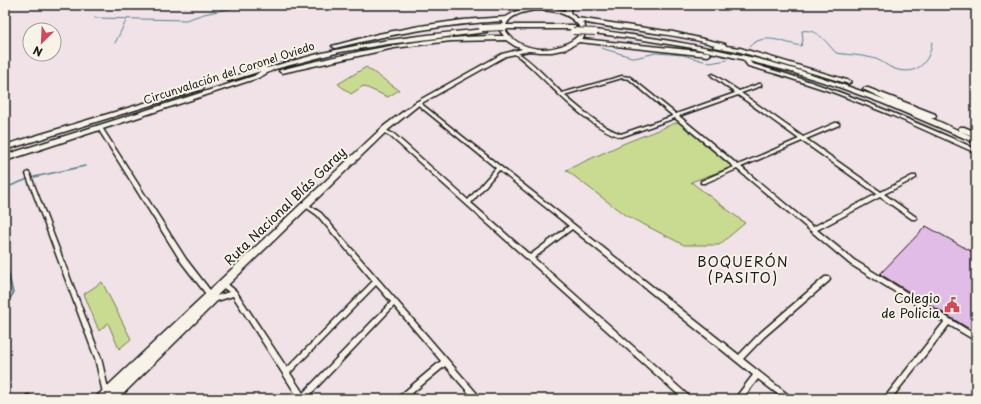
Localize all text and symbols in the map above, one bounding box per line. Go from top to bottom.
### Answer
north arrow [22,22,62,62]
street label: Circunvalación del Coronel Oviedo [141,37,317,108]
text: N [30,42,45,61]
street label: Ruta Nacional Blás Garay [219,142,350,269]
district label: BOQUERÓN (PASITO) [697,251,789,288]
place label: Colegio de Policia [881,288,940,322]
public building icon: Colegio de Policia [943,296,961,314]

